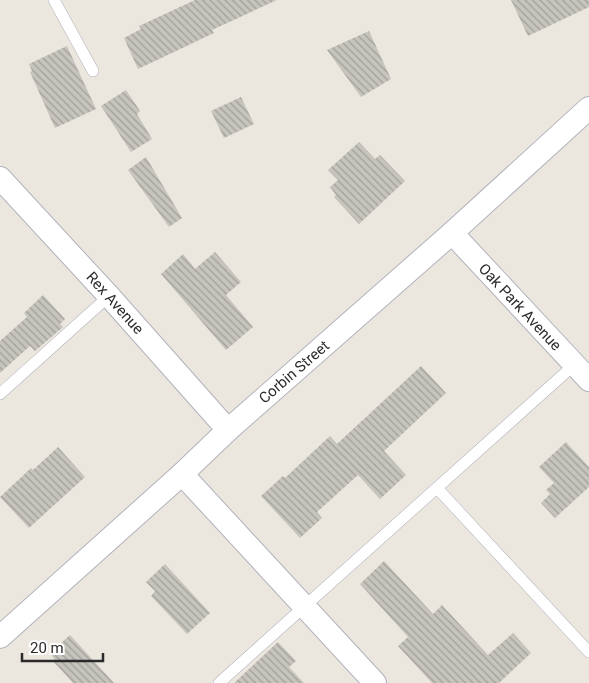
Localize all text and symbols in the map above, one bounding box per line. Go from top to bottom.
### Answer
street label: Oak Park Avenue [475,260,565,354]
street label: Rex Avenue [82,268,148,338]
street label: Corbin Street [255,337,333,407]
scale bar [22,630,104,662]
text: 20 m [30,639,64,657]

